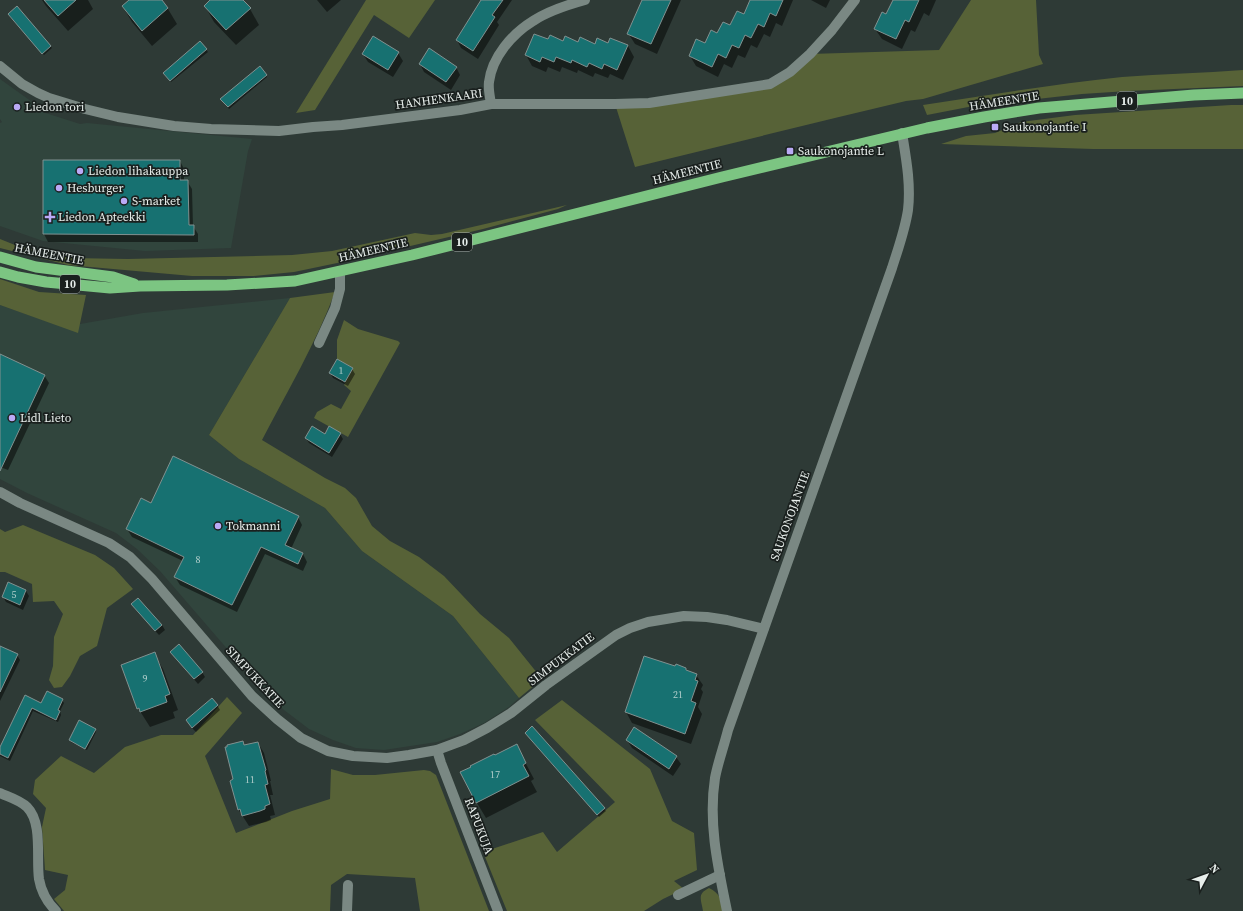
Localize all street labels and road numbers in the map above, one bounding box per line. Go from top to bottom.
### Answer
street label: HANHENKAARI [394,85,484,113]
street label: HÄMEENTIE [968,88,1040,114]
road number: 10 [1117,92,1137,110]
street label: HÄMEENTIE [651,156,723,188]
road number: 10 [452,233,472,251]
street label: HÄMEENTIE [337,234,409,266]
street label: HÄMEENTIE [13,239,85,269]
road number: 10 [60,275,80,293]
street label: SAUKONOJANTIE [766,469,814,563]
street label: SIMPUKKATIE [525,629,597,689]
street label: SIMPUKKATIE [222,643,288,711]
street label: RAPUKUJA [461,795,497,857]

